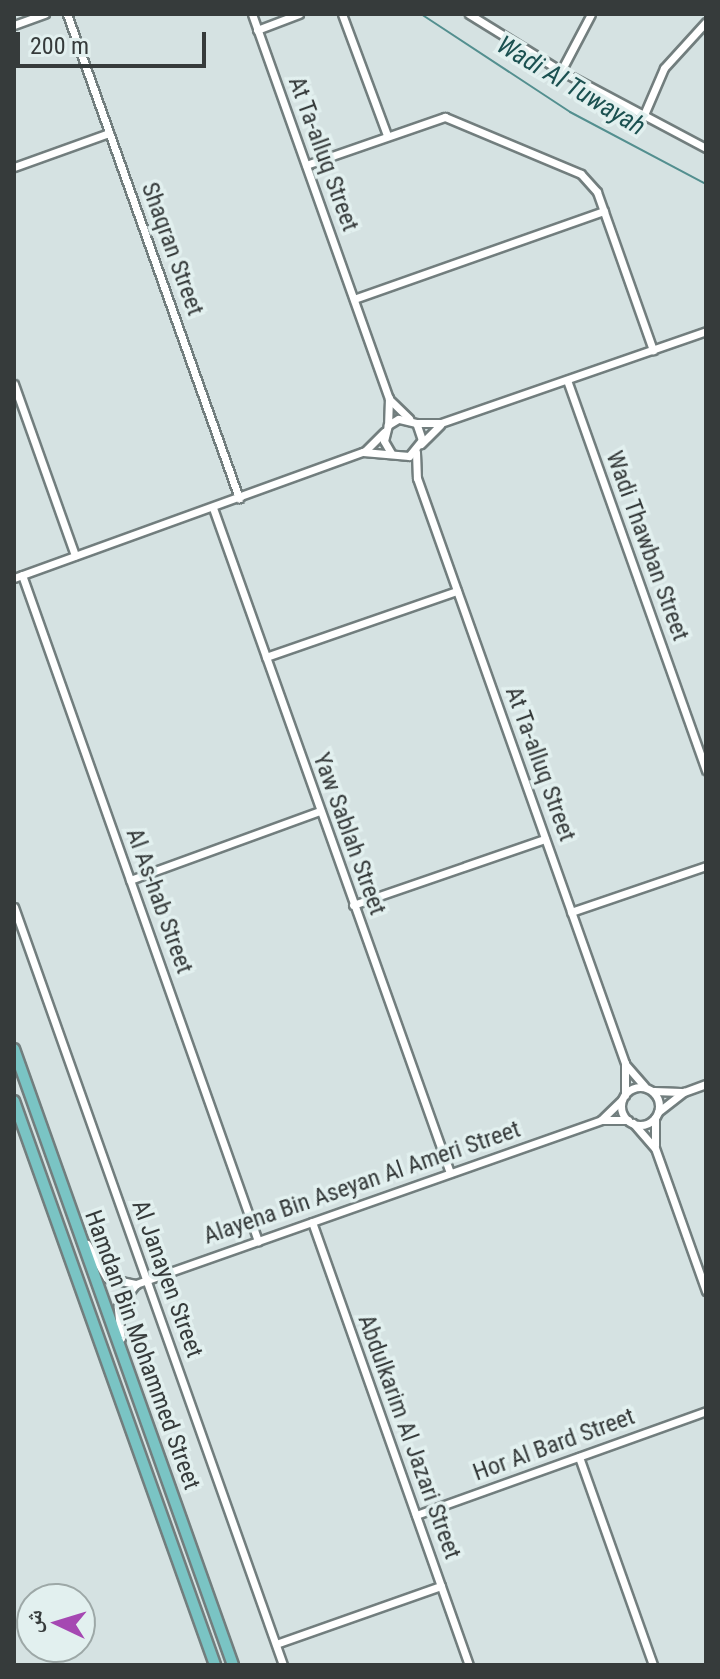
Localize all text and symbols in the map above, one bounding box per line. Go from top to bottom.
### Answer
scale bar [20,16,210,66]
water label: Wadi Al Tuwayah [491,29,651,143]
text: 200 m [30,32,89,60]
street label: At Ta-alluq Street [282,73,364,235]
street label: Shaqran Street [135,179,209,319]
street label: Wadi Thawban Street [599,447,695,645]
street label: At Ta-alluq Street [499,683,581,845]
street label: Yaw Sablah Street [306,749,392,919]
street label: Al As-hab Street [119,825,199,977]
street label: Alayena Bin Aseyan Al Ameri Street [200,1115,524,1251]
street label: Al Janayen Street [125,1196,209,1362]
street label: Hamdan Bin Mohammed Street [78,1206,206,1494]
street label: Abdulkarim Al Jazari Street [351,1311,467,1563]
street label: Hor Al Bard Street [469,1402,639,1488]
north arrow [16,1583,96,1663]
text: ش [20,1609,47,1634]

